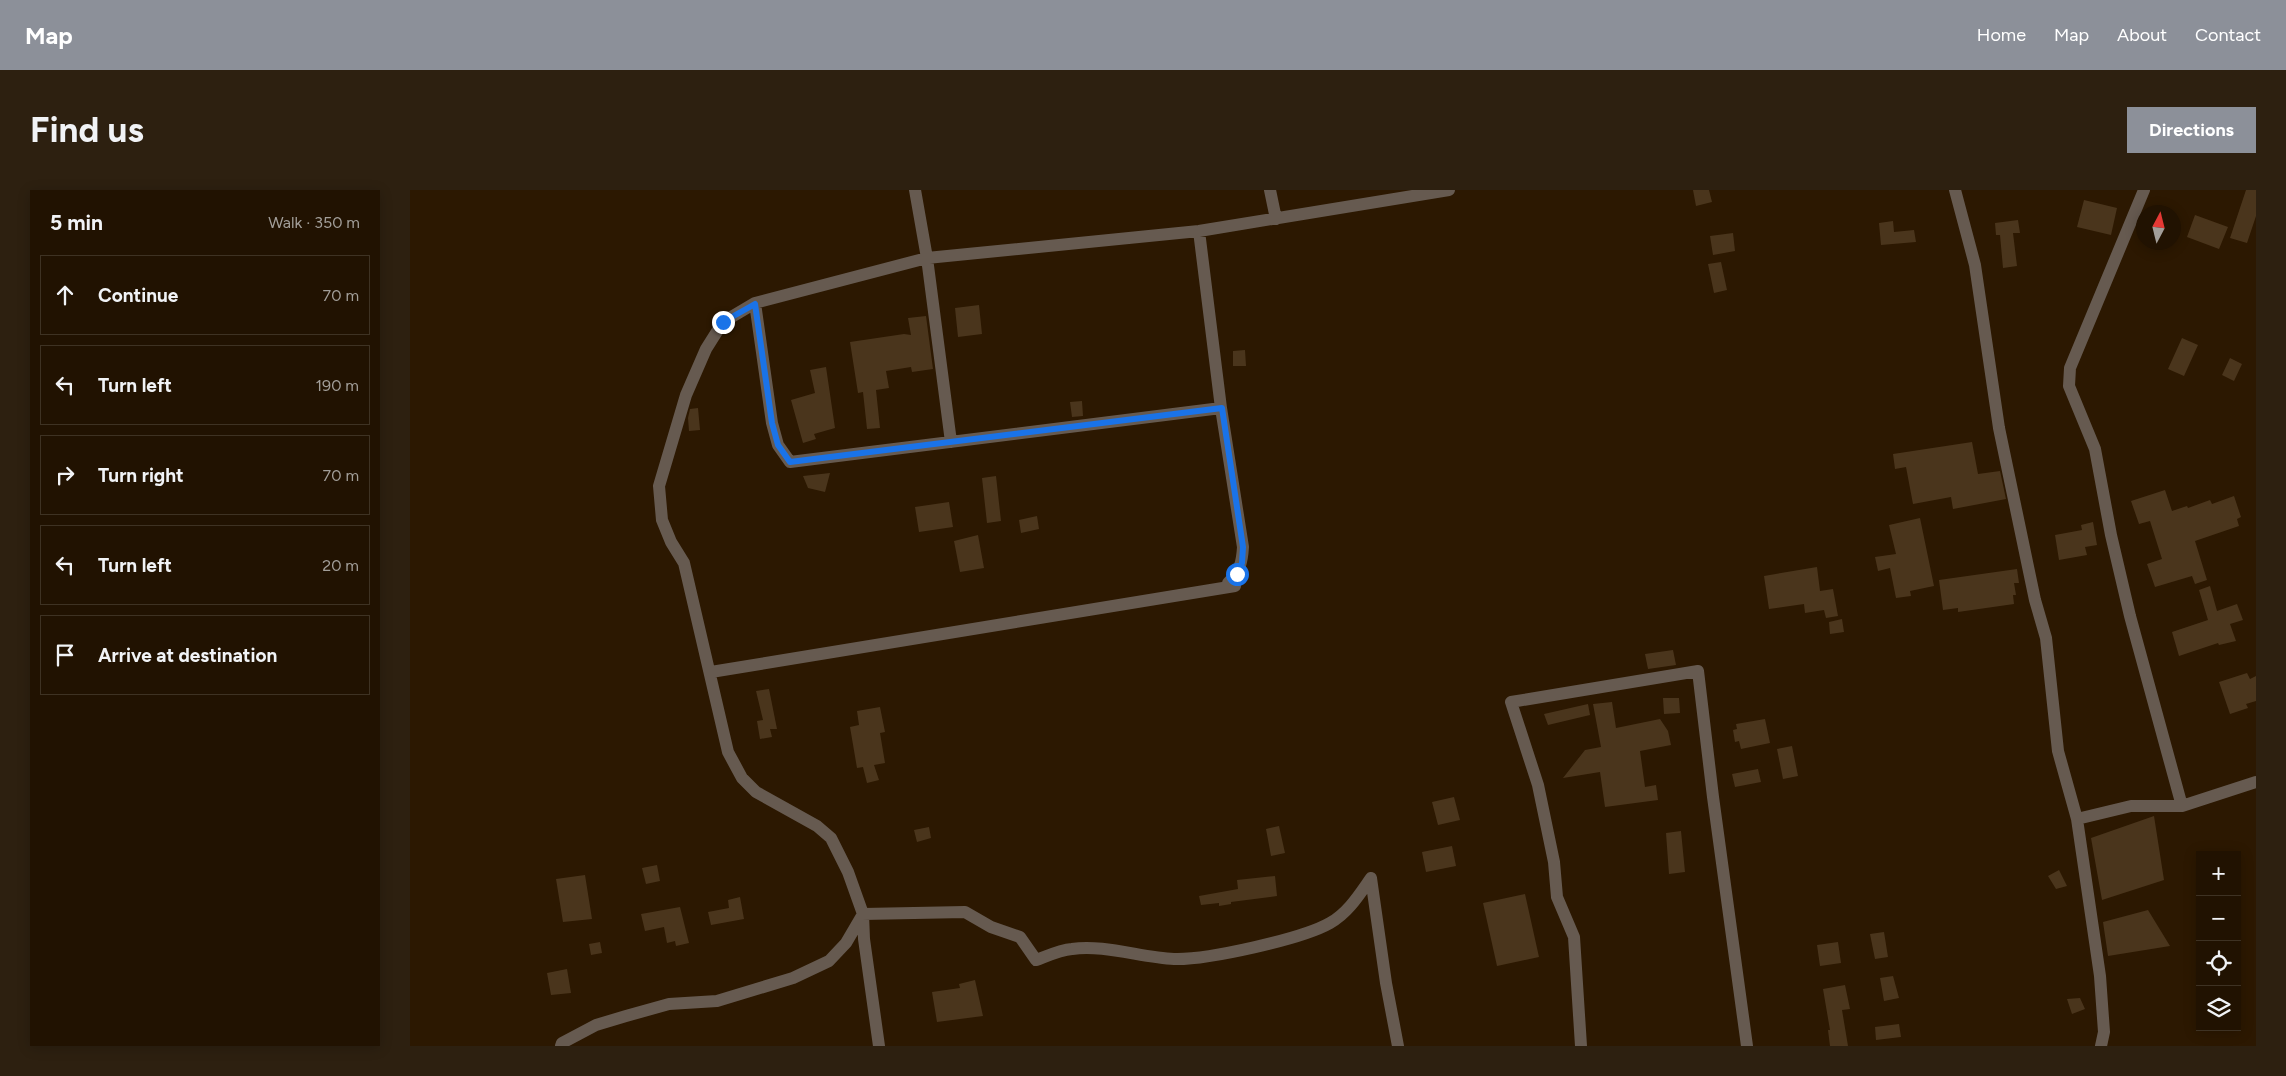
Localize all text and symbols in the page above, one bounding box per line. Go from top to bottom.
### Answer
text: Map [25,21,73,50]
text: Home [1977,24,2026,46]
text: Map [2054,24,2089,46]
text: About [2117,24,2167,46]
text: Contact [2195,24,2261,46]
button: Directions [2127,107,2256,153]
text: Find us [30,109,144,151]
north arrow [2136,205,2181,250]
text: 5 min [50,210,103,235]
text: Walk · 350 m [268,213,360,232]
icon: ahead [51,281,79,309]
text: Continue [98,284,178,307]
text: 70 m [323,286,359,305]
route end [712,311,735,334]
icon: left [51,371,79,399]
text: Turn left [98,374,172,397]
text: 190 m [316,376,359,395]
icon: right [51,461,79,489]
text: Turn right [98,464,184,487]
text: 70 m [323,466,359,485]
icon: left [51,551,79,579]
text: Turn left [98,554,172,577]
text: 20 m [322,556,359,575]
route start [1226,563,1249,586]
icon: arrive [51,641,79,669]
text: Arrive at destination [98,644,277,667]
map controls [2196,851,2241,1031]
button: + [2196,851,2241,896]
button: − [2196,896,2241,941]
button: locate [2196,941,2241,986]
button: layers [2196,986,2241,1031]

